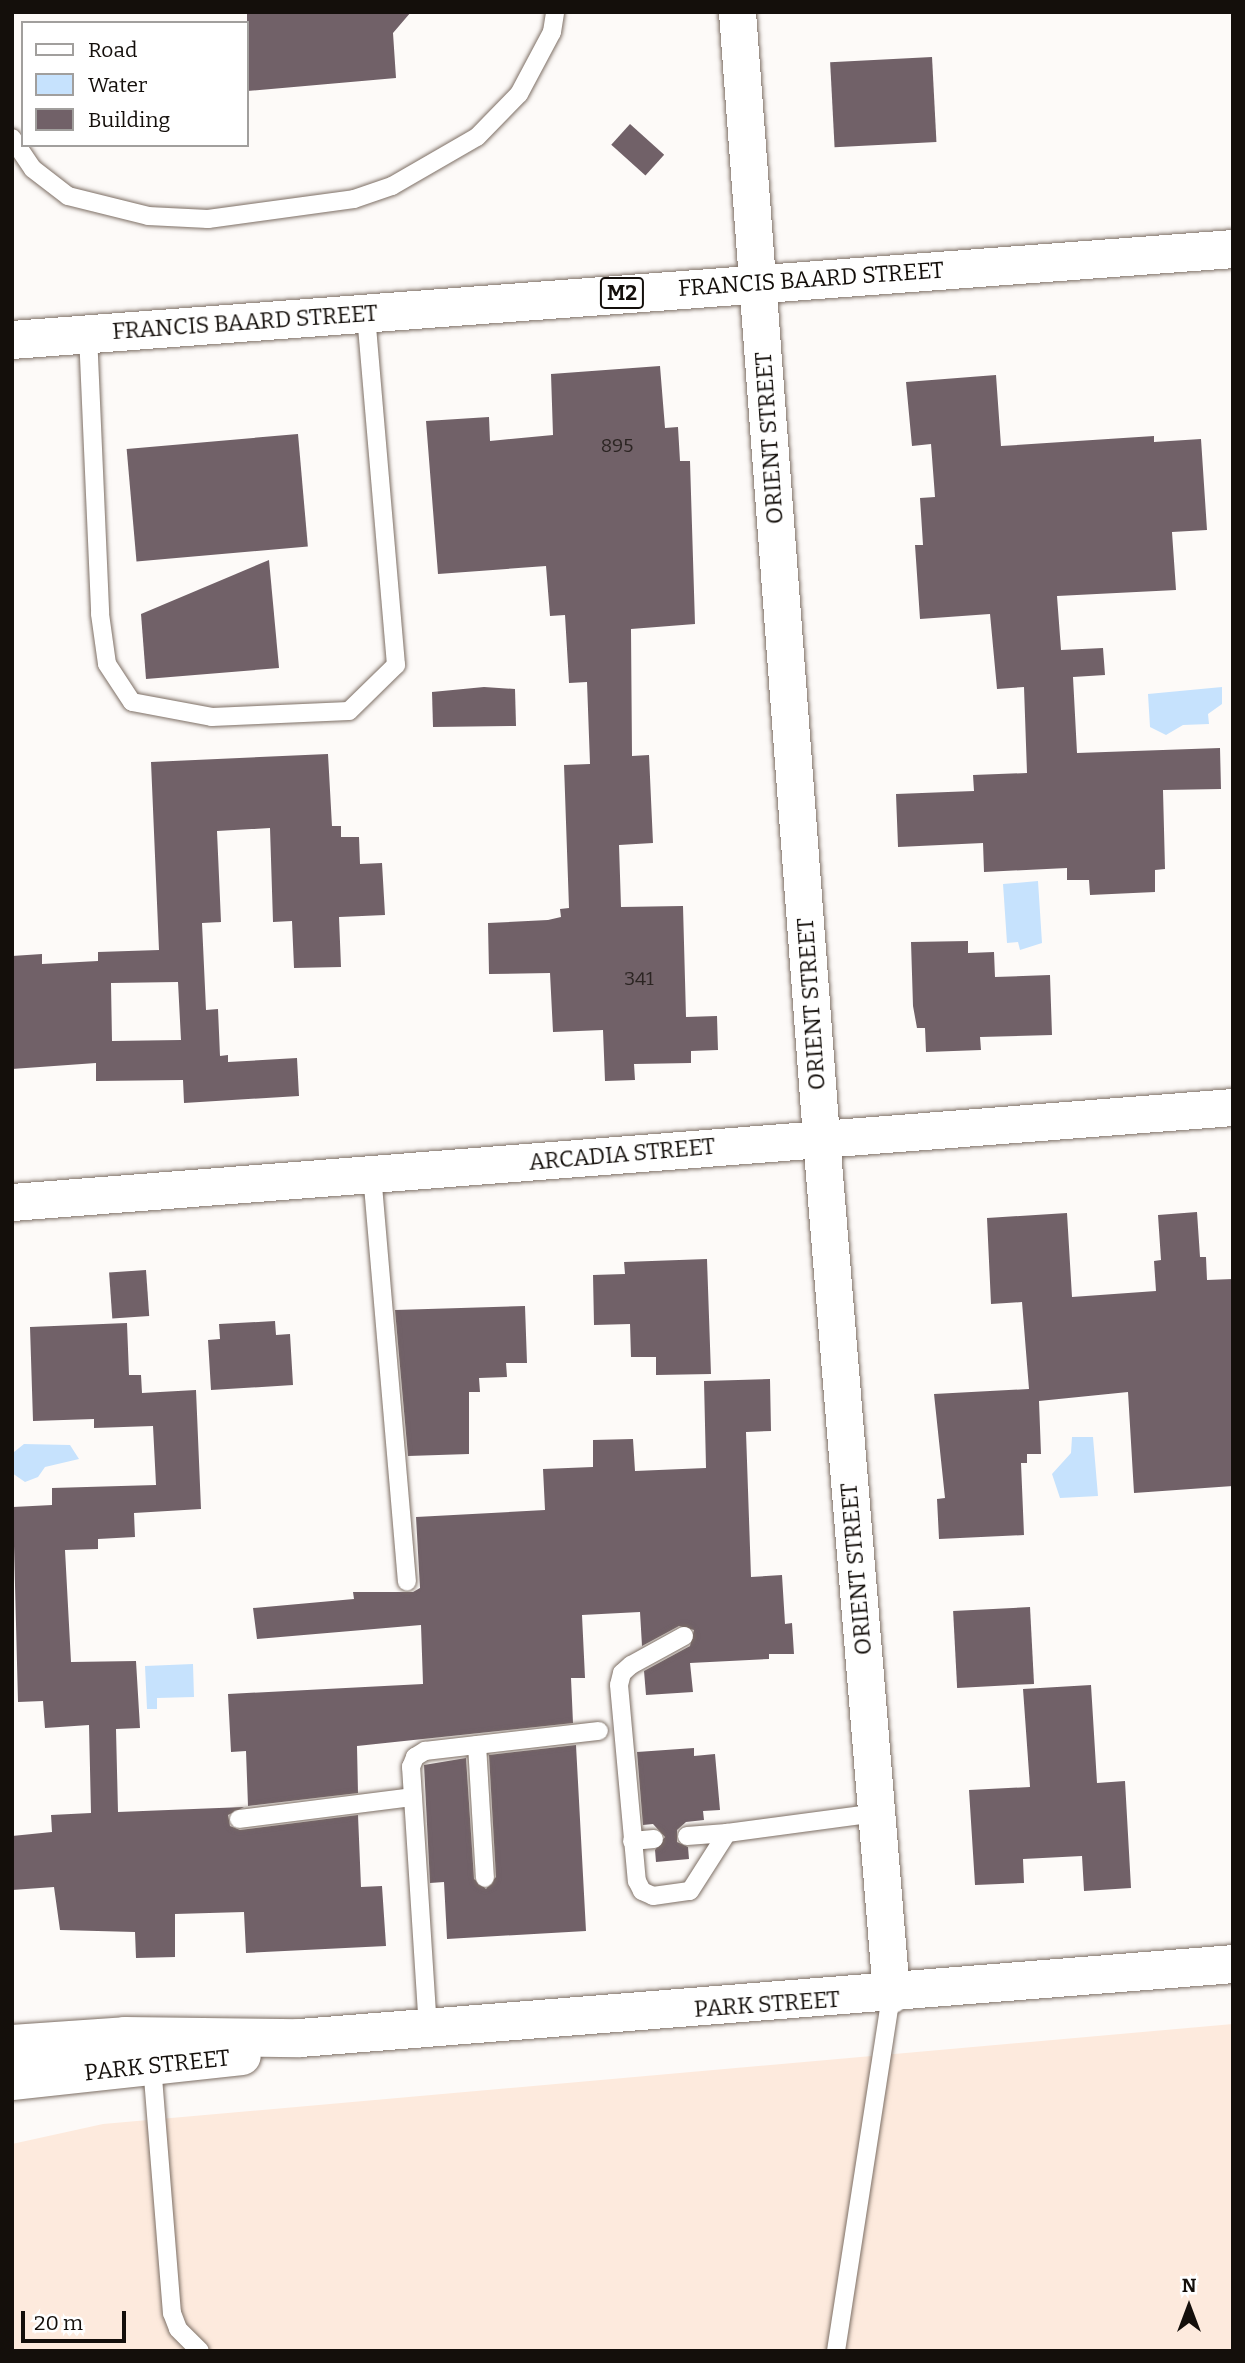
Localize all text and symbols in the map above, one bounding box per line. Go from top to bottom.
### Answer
legend [21,21,248,147]
text: Road [88,37,137,63]
text: Water [88,72,147,98]
text: Building [88,107,170,133]
street label: FRANCIS BAARD STREET [677,256,945,302]
road number: M2 [599,276,645,310]
street label: FRANCIS BAARD STREET [111,299,379,345]
street label: ORIENT STREET [749,351,789,525]
house number: 895 [601,435,633,457]
street label: ORIENT STREET [791,917,831,1091]
house number: 341 [624,968,654,990]
street label: ARCADIA STREET [528,1132,716,1176]
street label: ORIENT STREET [835,1482,877,1656]
street label: PARK STREET [693,1985,841,2023]
street label: PARK STREET [83,2044,231,2086]
north arrow [1154,2272,1224,2342]
text: N [1182,2274,1196,2297]
scale bar [24,2296,130,2340]
text: 20 m [34,2310,83,2336]

